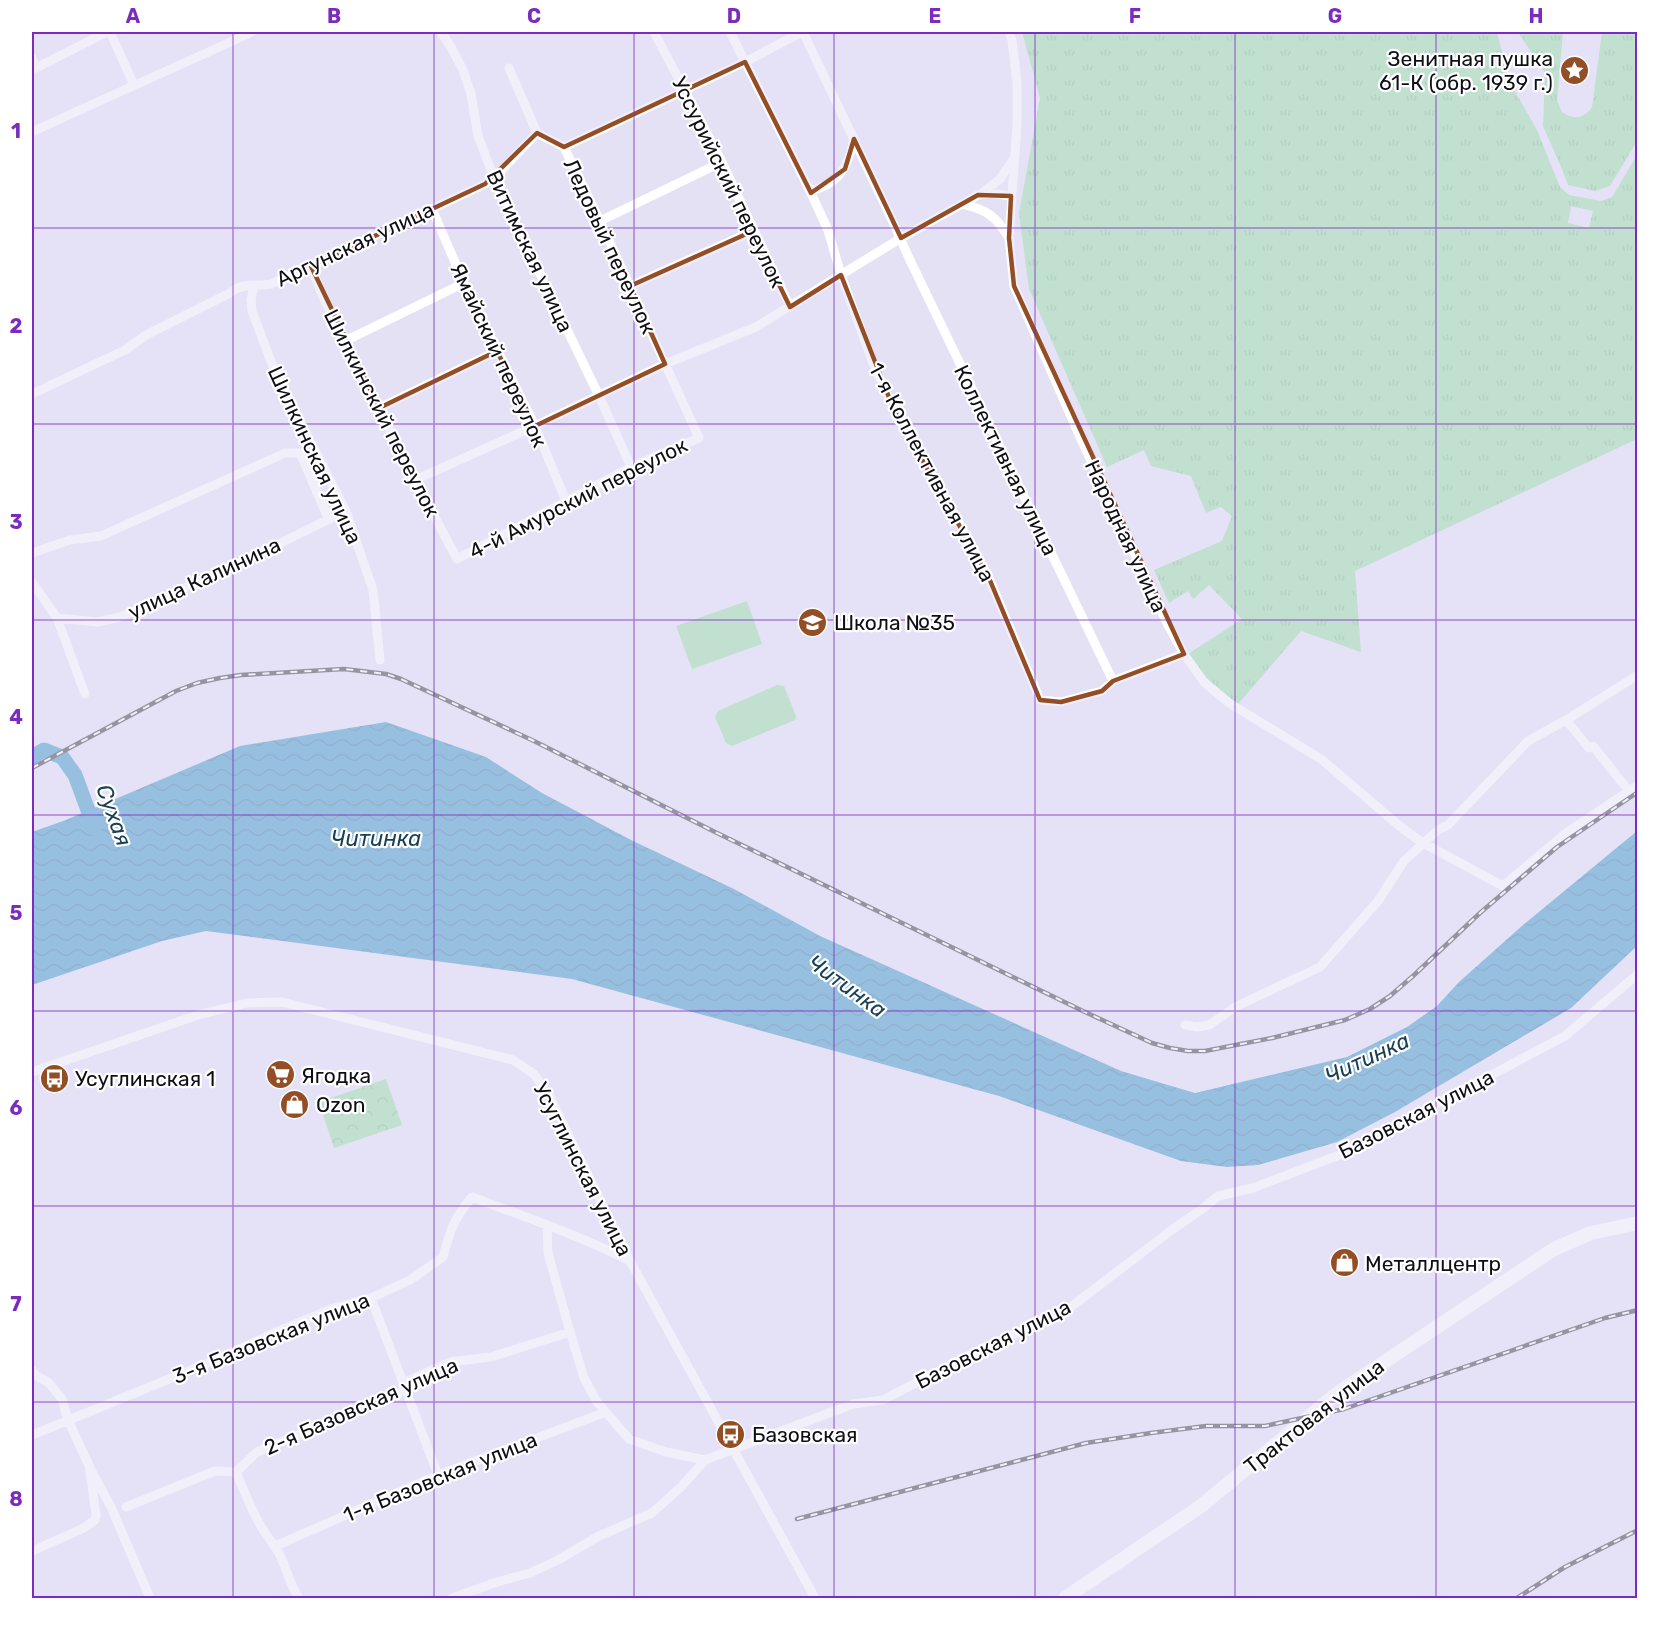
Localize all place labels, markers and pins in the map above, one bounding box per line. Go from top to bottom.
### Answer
place label: Зенитная пушка 61-К (обр. 1939 г.) [1379,46,1553,95]
place icon: Зенитная пушка 61-К (обр. 1939 г.) [1558,54,1590,86]
school or university icon: Школа №35 [797,606,829,638]
place label: Школа №35 [834,610,955,635]
supermarket icon: Ягодка [264,1059,296,1091]
bus stop icon: Усуглинская 1 [38,1062,70,1094]
place label: Ягодка [301,1063,371,1088]
place label: Усуглинская 1 [75,1066,215,1091]
shop icon: Ozon [279,1088,311,1120]
place label: Ozon [316,1092,366,1117]
shop icon: Металлцентр [1328,1247,1360,1279]
place label: Металлцентр [1365,1251,1501,1276]
bus stop icon: Базовская [715,1418,747,1450]
place label: Базовская [752,1422,858,1447]

